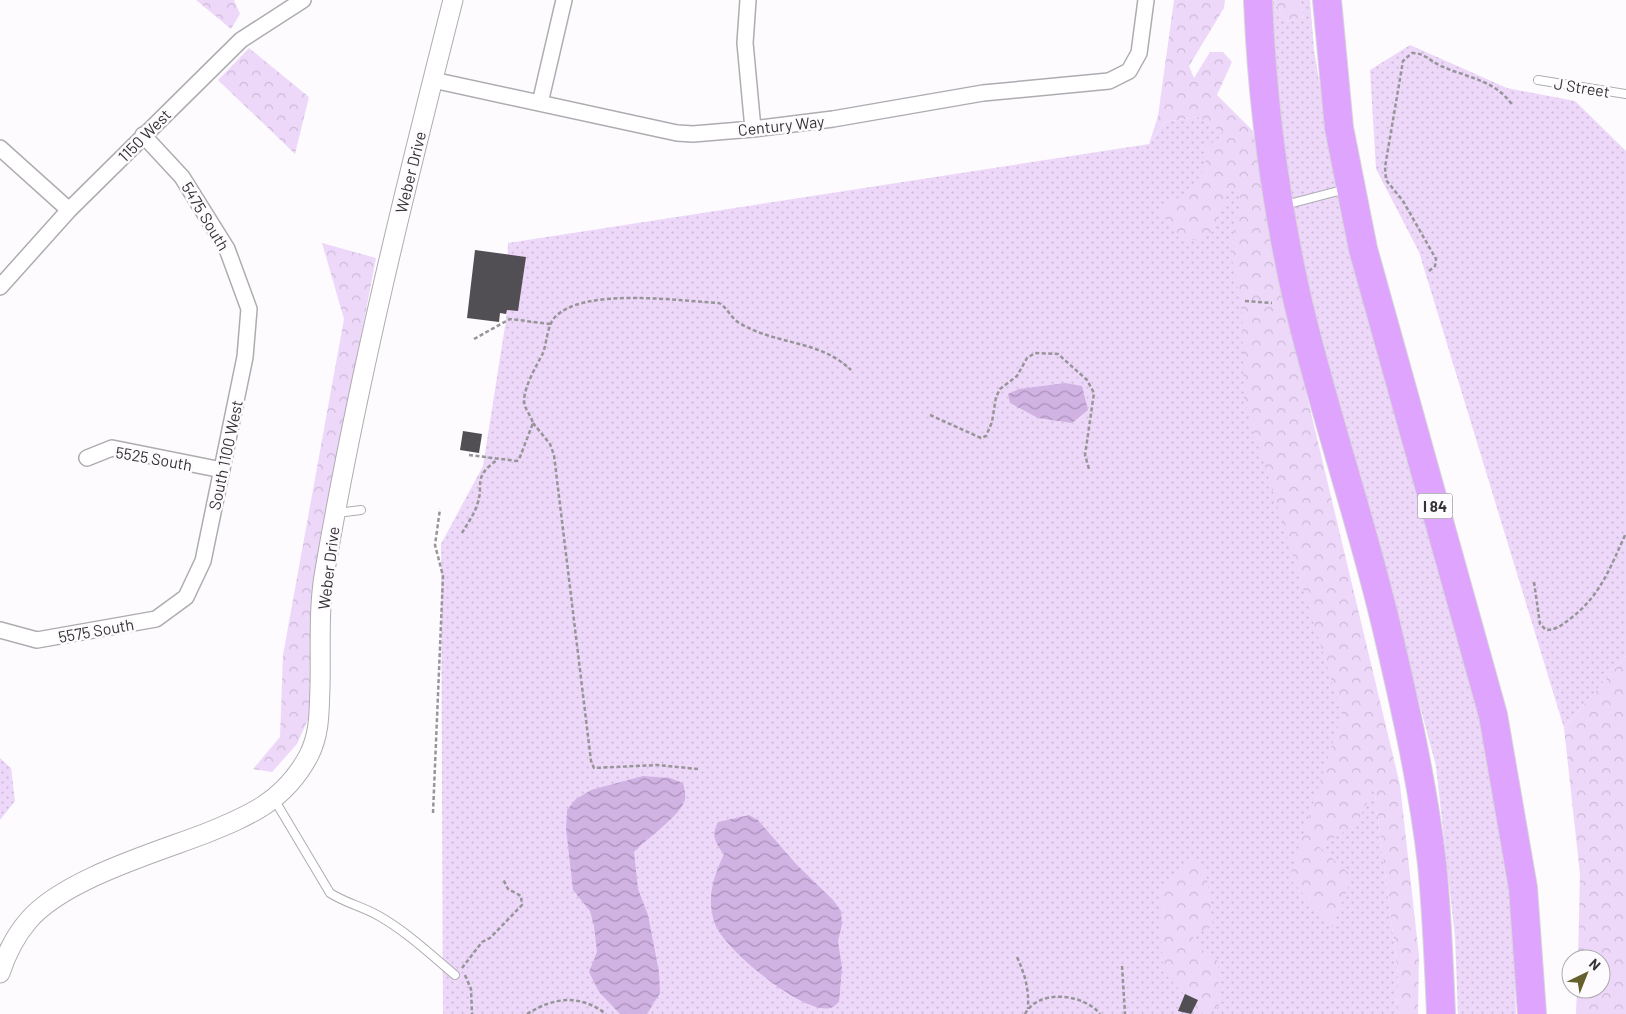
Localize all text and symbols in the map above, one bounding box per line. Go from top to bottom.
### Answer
street label: J Street [1553,73,1611,101]
street label: 1150 West [114,105,174,165]
street label: Century Way [737,111,826,139]
street label: Weber Drive [391,129,429,215]
street label: 5475 South [178,178,234,254]
street label: South 1100 West [204,398,246,512]
street label: 5525 South [114,442,194,474]
road number: I 84 [1418,494,1452,518]
street label: Weber Drive [313,525,343,611]
street label: 5575 South [57,614,135,646]
north arrow [1561,949,1611,999]
text: N [1586,955,1604,974]

